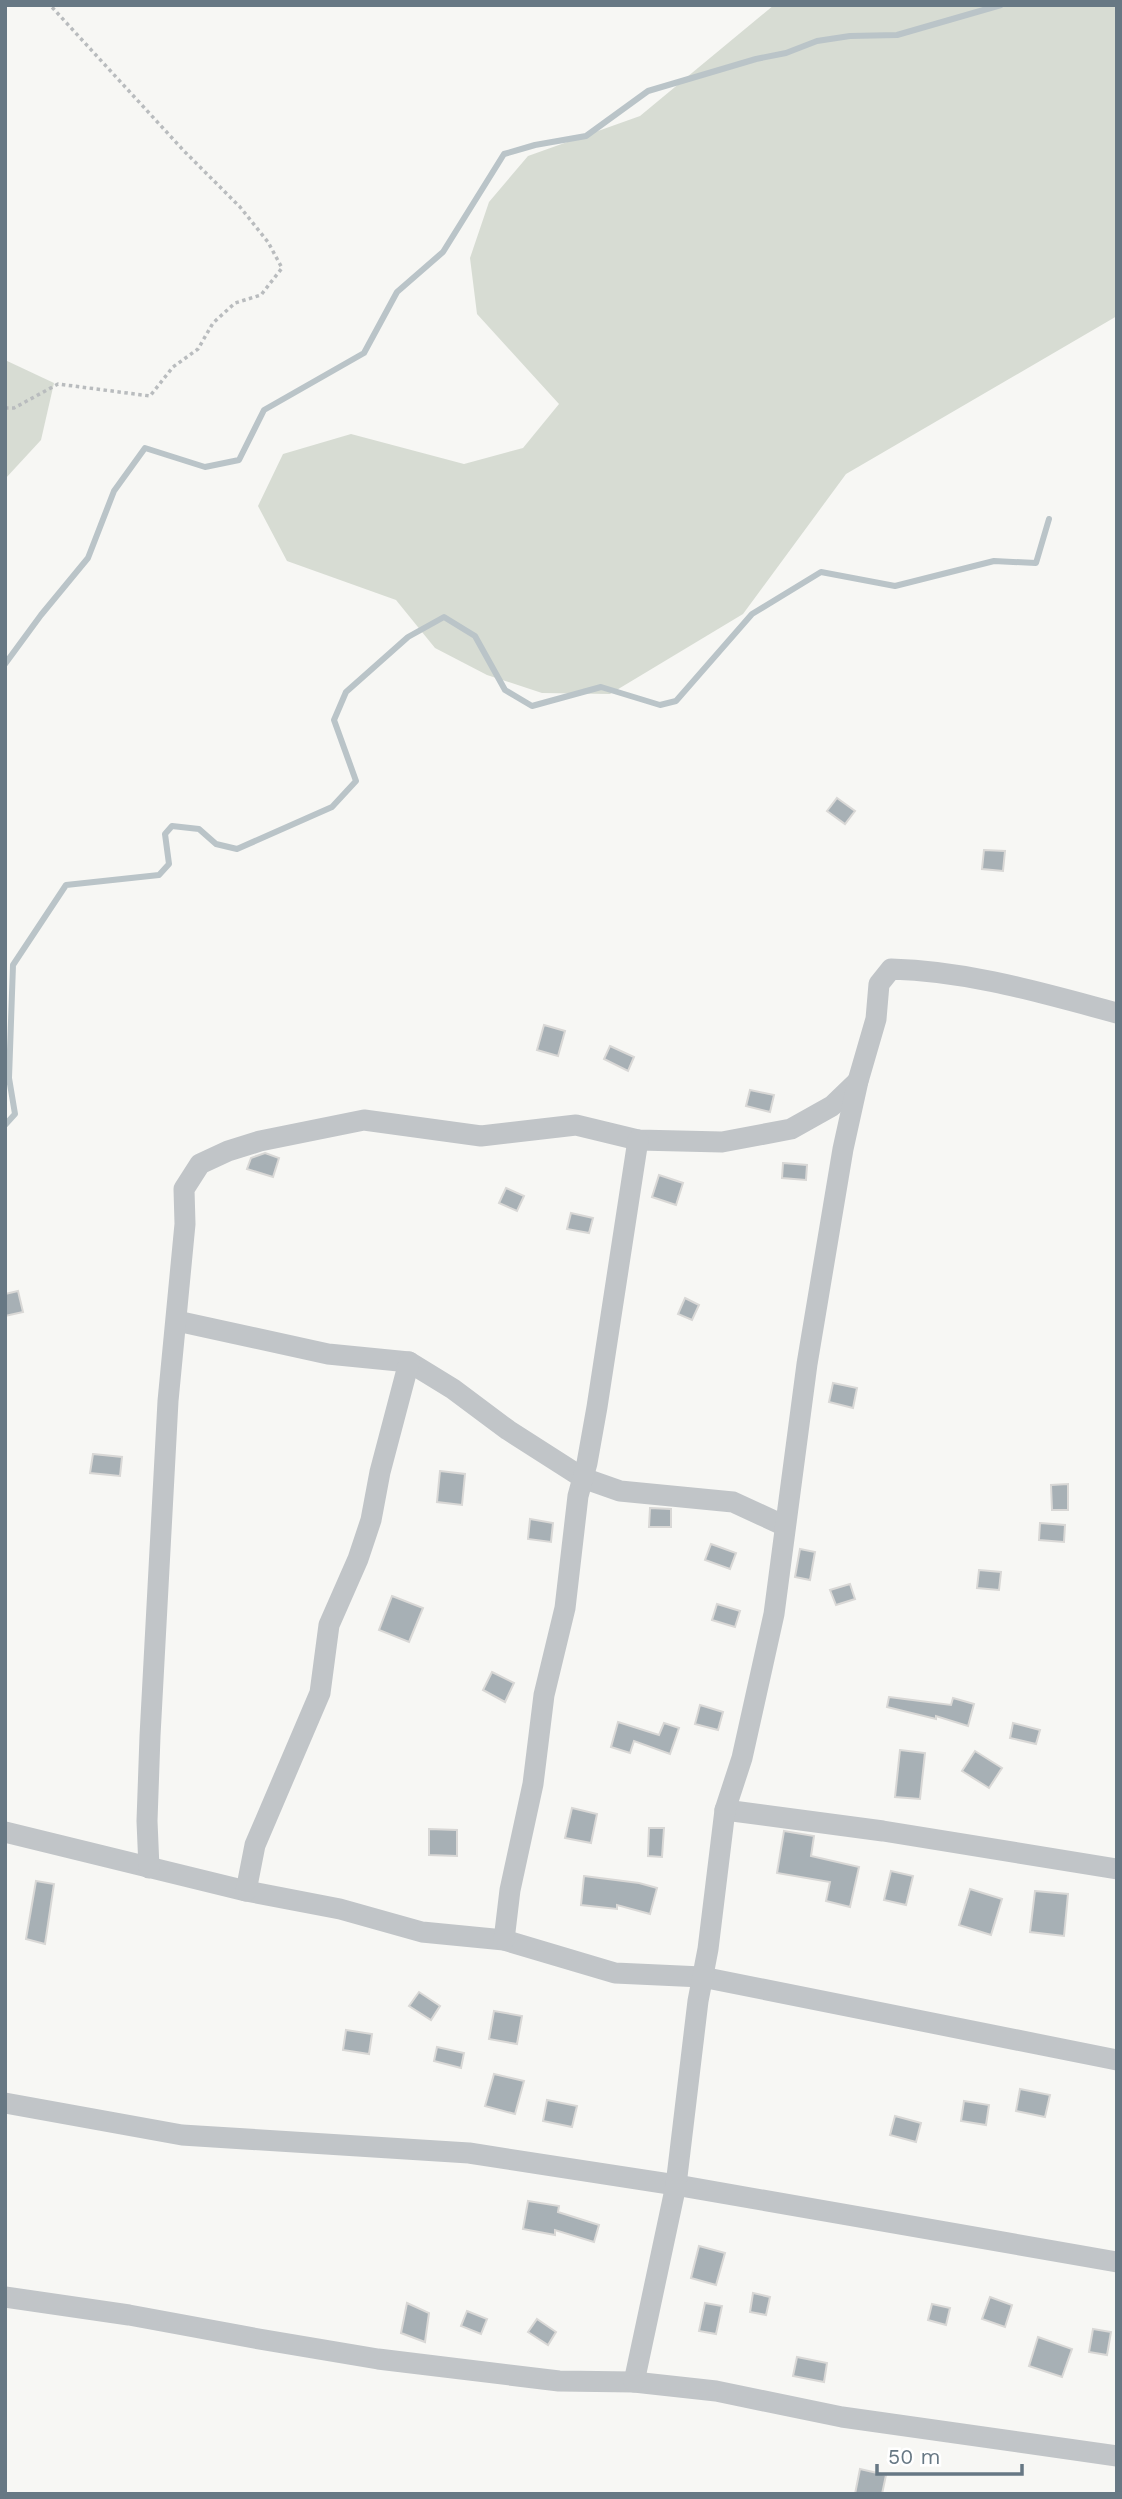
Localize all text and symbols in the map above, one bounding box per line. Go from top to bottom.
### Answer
scale bar [877,2432,1022,2476]
text: 50 m [888,2444,940,2469]

